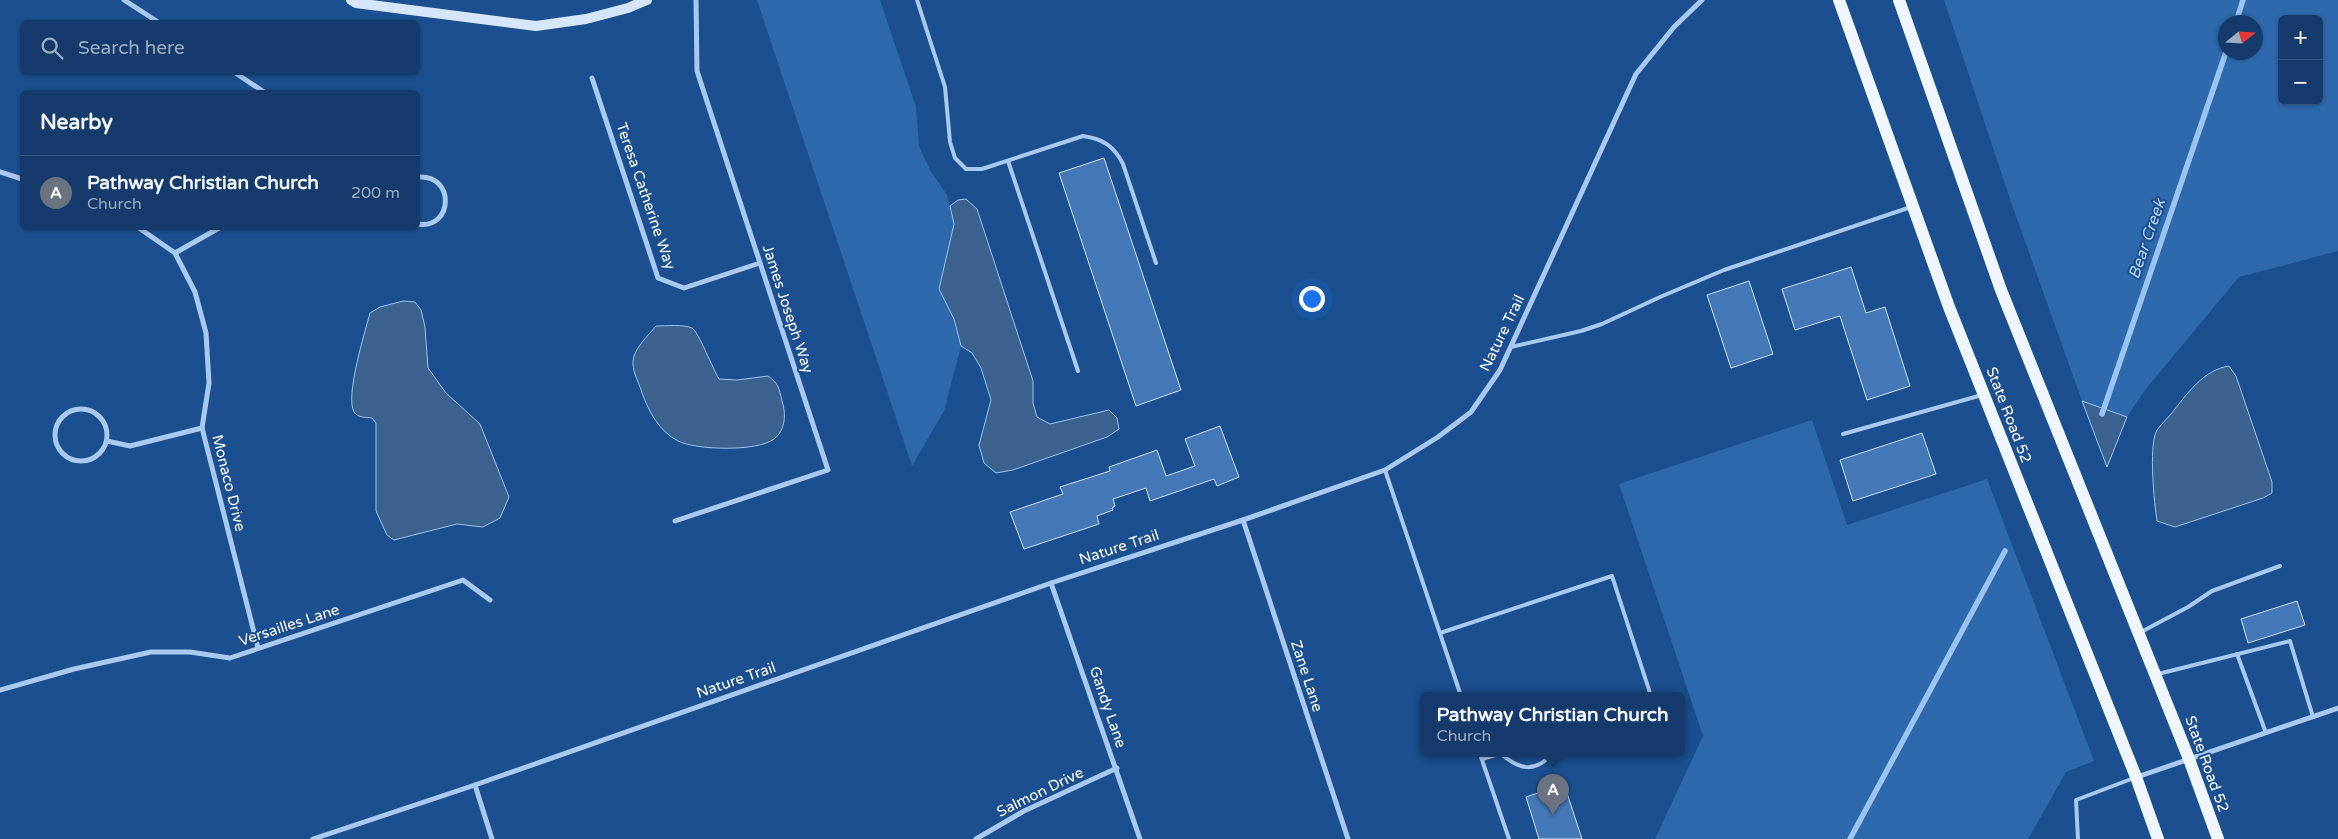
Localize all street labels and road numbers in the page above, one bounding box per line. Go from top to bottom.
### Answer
street label: Teresa Catherine Way [612,120,680,272]
street label: James Joseph Way [759,242,817,376]
street label: Nature Trail [1476,292,1528,374]
street label: State Road 52 [1982,364,2036,466]
street label: Monaco Drive [208,433,250,533]
street label: Nature Trail [1077,526,1161,568]
street label: Versailles Lane [236,600,342,650]
street label: Zane Lane [1287,638,1327,714]
street label: Nature Trail [694,658,778,702]
street label: Gandy Lane [1086,664,1130,750]
street label: State Road 52 [2181,713,2233,815]
street label: Salmon Drive [994,763,1086,821]

